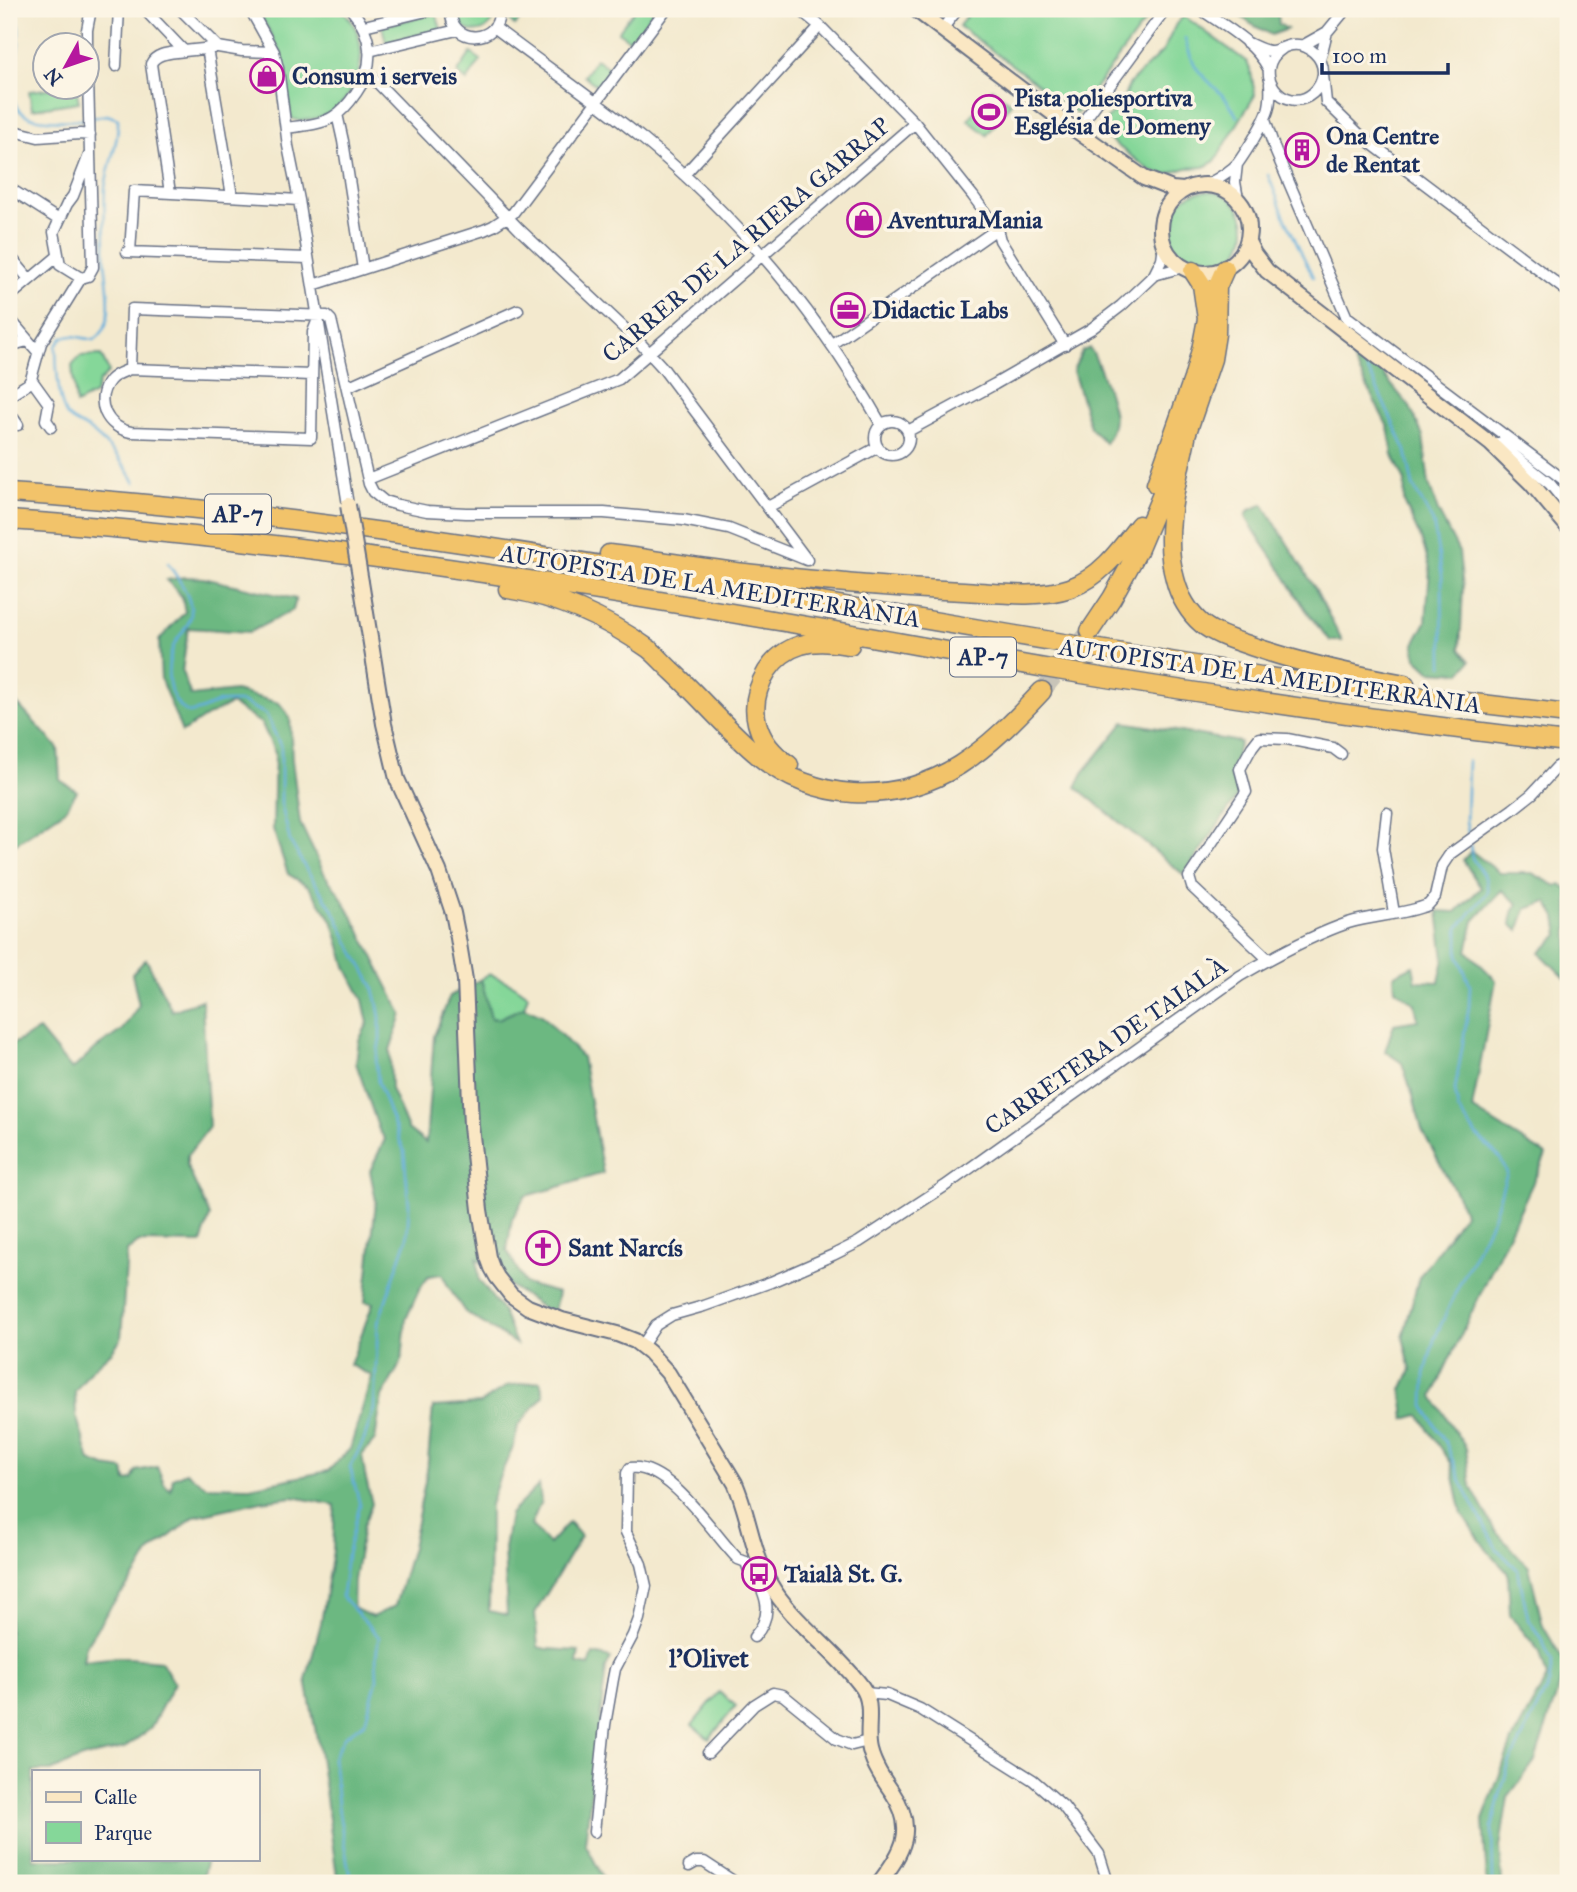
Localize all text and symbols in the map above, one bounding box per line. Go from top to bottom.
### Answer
north arrow [32,32,102,102]
scale bar [1322,32,1448,76]
text: 100 m [1332,43,1387,69]
shop icon: Consum i serveis [248,57,286,95]
place label: Consum i serveis [292,61,457,91]
text: N [39,63,67,90]
place label: Pista poliesportiva Església de Domeny [1014,83,1212,141]
sports icon: Pista poliesportiva Església de Domeny [970,93,1008,131]
street label: CARRER DE LA RIERA GARRAP [596,111,896,369]
place label: Ona Centre de Rentat [1326,121,1439,179]
building icon: Ona Centre de Rentat [1283,131,1321,169]
shop icon: AventuraMania [845,201,883,239]
place label: AventuraMania [886,205,1043,235]
office icon: Didactic Labs [829,291,867,329]
place label: Didactic Labs [872,295,1009,325]
road number: AP-7 [205,494,271,534]
street label: AUTOPISTA DE LA MEDITERRÀNIA [496,538,923,634]
street label: AUTOPISTA DE LA MEDITERRÀNIA [1056,631,1483,720]
road number: AP-7 [950,638,1016,677]
street label: CARRETERA DE TAIALÀ [979,951,1233,1141]
church icon: Sant Narcís [524,1229,562,1267]
place label: Sant Narcís [568,1233,683,1263]
bus stop icon: Taialà St. G. [740,1555,778,1593]
place label: Taialà St. G. [783,1559,903,1589]
district label: l'Olivet [668,1642,749,1674]
legend [32,1770,259,1860]
text: Calle [94,1784,137,1810]
text: Parque [94,1820,153,1846]

